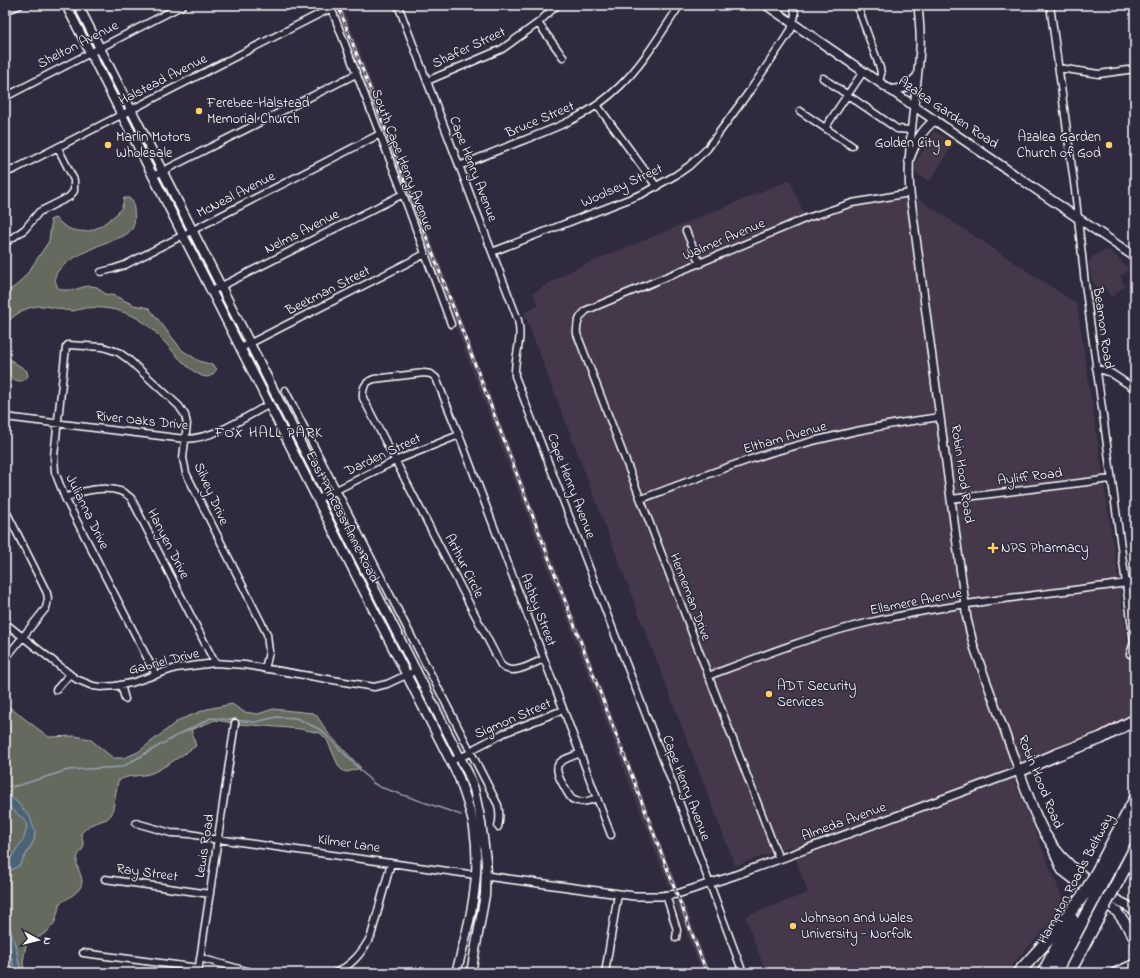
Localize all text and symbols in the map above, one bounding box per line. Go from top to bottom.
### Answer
street label: Shelton Avenue [34,15,123,74]
street label: Shafer Street [429,22,510,74]
street label: Halstead Avenue [115,48,212,111]
street label: Azalea Garden Road [893,71,1003,155]
street label: South Cape Henry Avenue [364,86,439,235]
place label: Ferebee-Halstead Memorial Church [206,93,310,130]
street label: Bruce Street [501,96,578,144]
marker: Ferebee-Halstead Memorial Church [194,106,204,116]
street label: Cape Henry Avenue [442,113,503,226]
place label: Marlin Motors Wholesale [116,127,191,164]
place label: Azalea Garden Church of God [1017,127,1101,164]
place label: Golden City [875,133,940,155]
marker: Golden City [943,138,953,148]
marker: Marlin Motors Wholesale [103,140,113,150]
marker: Azalea Garden Church of God [1104,140,1114,150]
street label: Woolsey Street [578,159,667,214]
street label: McNeal Avenue [193,166,280,224]
street label: Nelms Avenue [261,204,344,260]
street label: Walmer Avenue [680,213,769,267]
street label: Beekman Street [281,261,374,322]
street label: Beamon Road [1087,285,1119,370]
street label: River Oaks Drive [95,406,190,436]
street label: Eltham Avenue [741,416,830,460]
district label: FOX HALL PARK [214,422,323,444]
street label: Robin Hood Road [945,423,979,525]
street label: Darden Street [340,428,425,482]
street label: Cape Henry Avenue [540,430,601,543]
street label: East Princess Anne Road [300,448,384,587]
street label: Silvey Drive [187,459,234,530]
street label: Ayliff Road [996,463,1064,492]
street label: Julianna Drive [60,471,115,554]
street label: Hanyen Drive [140,505,195,584]
street label: Arthur Circle [439,530,489,602]
place label: NPS Pharmacy [1001,538,1089,560]
marker: NPS Pharmacy [988,543,998,553]
street label: Henneman Drive [664,550,717,645]
street label: Ashby Street [514,571,562,650]
street label: Ellsmere Avenue [868,583,965,621]
street label: Gabriel Drive [127,643,202,681]
place label: ADT Security Services [777,676,856,713]
marker: ADT Security Services [764,689,774,699]
street label: Sigmon Street [471,693,555,746]
street label: Cape Henry Avenue [655,732,716,845]
street label: Robin Hood Road [1012,732,1068,832]
street label: Almeda Avenue [799,797,890,847]
street label: Hampton Roads Beltway [1033,810,1120,948]
street label: Lewis Road [190,813,220,879]
street label: Kilmer Lane [317,829,382,859]
street label: Ray Street [115,858,179,889]
place label: Johnson and Wales University - Norfolk [801,908,913,946]
north arrow [18,920,58,960]
marker: Johnson and Wales University - Norfolk [788,921,798,931]
text: N [39,936,55,946]

